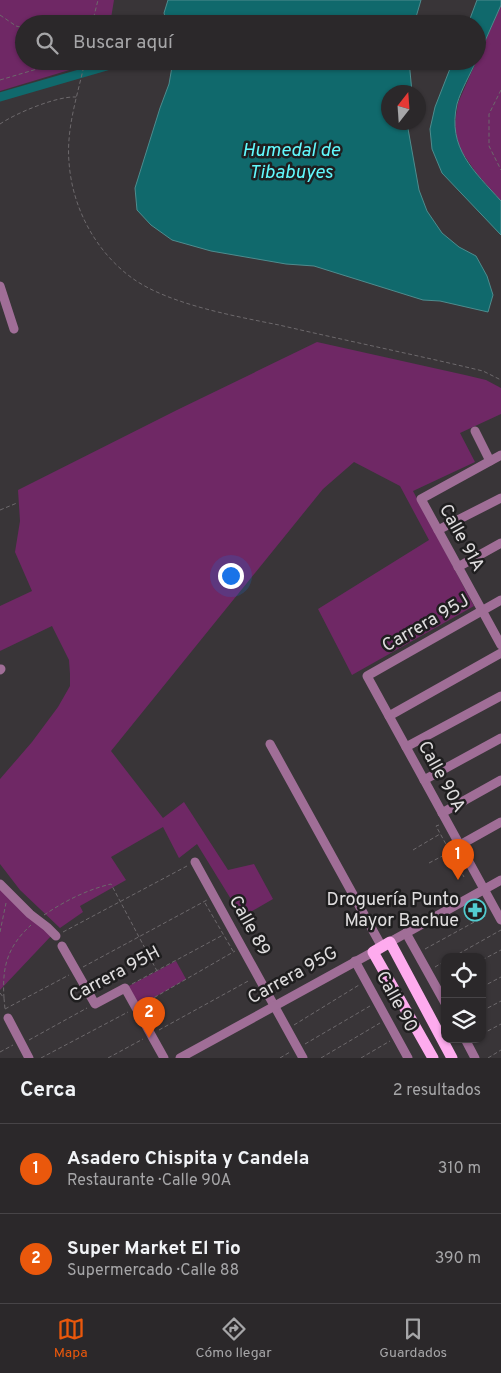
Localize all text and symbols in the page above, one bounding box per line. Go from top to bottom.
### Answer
search box [15,15,486,70]
icon: search [33,29,61,57]
text: Buscar aquí [73,31,173,55]
north arrow [381,85,426,130]
water label: Humedal de Tibabuyes [242,139,340,185]
street label: Calle 91A [433,500,489,576]
your location [218,563,244,589]
street label: Carrera 95J [378,590,474,658]
street label: Calle 90A [412,737,470,817]
pin: 1 [442,839,474,880]
place label: Droguería Punto Mayor Bachue [327,889,459,933]
street label: Calle 89 [223,892,275,960]
pharmacy icon: Droguería Punto Mayor Bachue [463,898,487,922]
street label: Carrera 95H [66,941,164,1009]
street label: Carrera 95G [244,942,342,1010]
map controls [441,953,486,1043]
button: locate [441,953,486,998]
street label: Calle 90 [370,967,422,1037]
pin: 2 [133,997,165,1038]
button: layers [441,998,486,1043]
text: Cerca [20,1077,76,1104]
text: 2 resultados [393,1081,481,1101]
text: Asadero Chispita y Candela [67,1147,309,1171]
text: 1 [33,1159,39,1179]
text: 310 m [438,1159,481,1179]
text: Restaurante · Calle 90A [67,1171,231,1191]
text: Super Market El Tio [67,1237,241,1261]
text: 2 [31,1249,41,1269]
text: 390 m [435,1249,481,1269]
text: Supermercado · Calle 88 [67,1261,239,1281]
tab: Mapa [54,1315,88,1362]
tab: Cómo llegar [195,1315,272,1362]
tab: Guardados [379,1315,447,1362]

